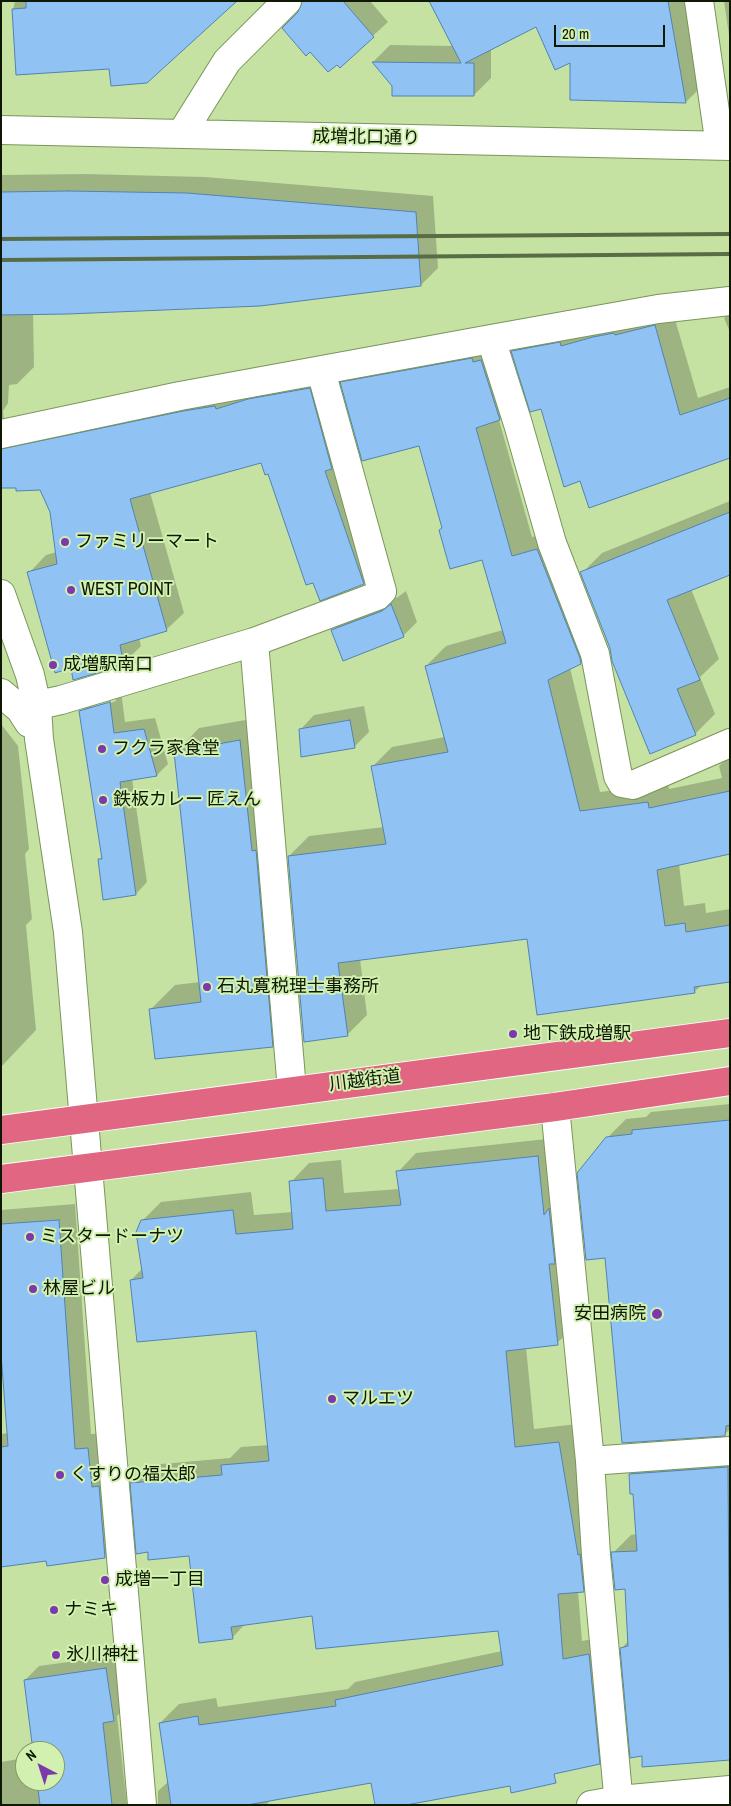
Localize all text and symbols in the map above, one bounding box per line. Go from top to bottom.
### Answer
scale bar [556,15,667,47]
text: 20 m [562,23,589,44]
street label: 成増北口通り [312,126,420,150]
place label: ファミリーマート [75,531,219,553]
marker: ファミリーマート [59,536,71,548]
place label: WEST POINT [81,579,173,601]
marker: WEST POINT [65,584,77,596]
place label: 成増駅南口 [63,654,153,676]
marker: 成増駅南口 [47,659,59,671]
place label: フクラ家食堂 [112,738,220,760]
marker: フクラ家食堂 [96,743,108,755]
place label: 鉄板カレー 匠えん [113,789,261,811]
marker: 鉄板カレー 匠えん [97,794,109,806]
place label: 石丸寛税理士事務所 [217,976,379,998]
marker: 石丸寛税理士事務所 [201,981,213,993]
place label: 地下鉄成増駅 [523,1023,631,1045]
marker: 地下鉄成増駅 [507,1028,519,1040]
street label: 川越街道 [328,1066,402,1096]
place label: ミスタードーナツ [40,1226,184,1248]
marker: ミスタードーナツ [24,1231,36,1243]
place label: 林屋ビル [43,1278,115,1300]
marker: 林屋ビル [27,1283,39,1295]
place label: 安田病院 [574,1303,646,1325]
marker: 安田病院 [650,1307,664,1321]
place label: マルエツ [342,1388,414,1410]
marker: マルエツ [326,1393,338,1405]
place label: くすりの福太郎 [70,1464,196,1486]
marker: くすりの福太郎 [54,1469,66,1481]
place label: 成増一丁目 [115,1569,205,1591]
marker: 成増一丁目 [99,1574,111,1586]
place label: ナミキ [64,1599,118,1621]
marker: ナミキ [48,1604,60,1616]
place label: 氷川神社 [66,1644,138,1666]
marker: 氷川神社 [50,1649,62,1661]
north arrow [15,1741,65,1791]
text: N [22,1746,40,1765]

